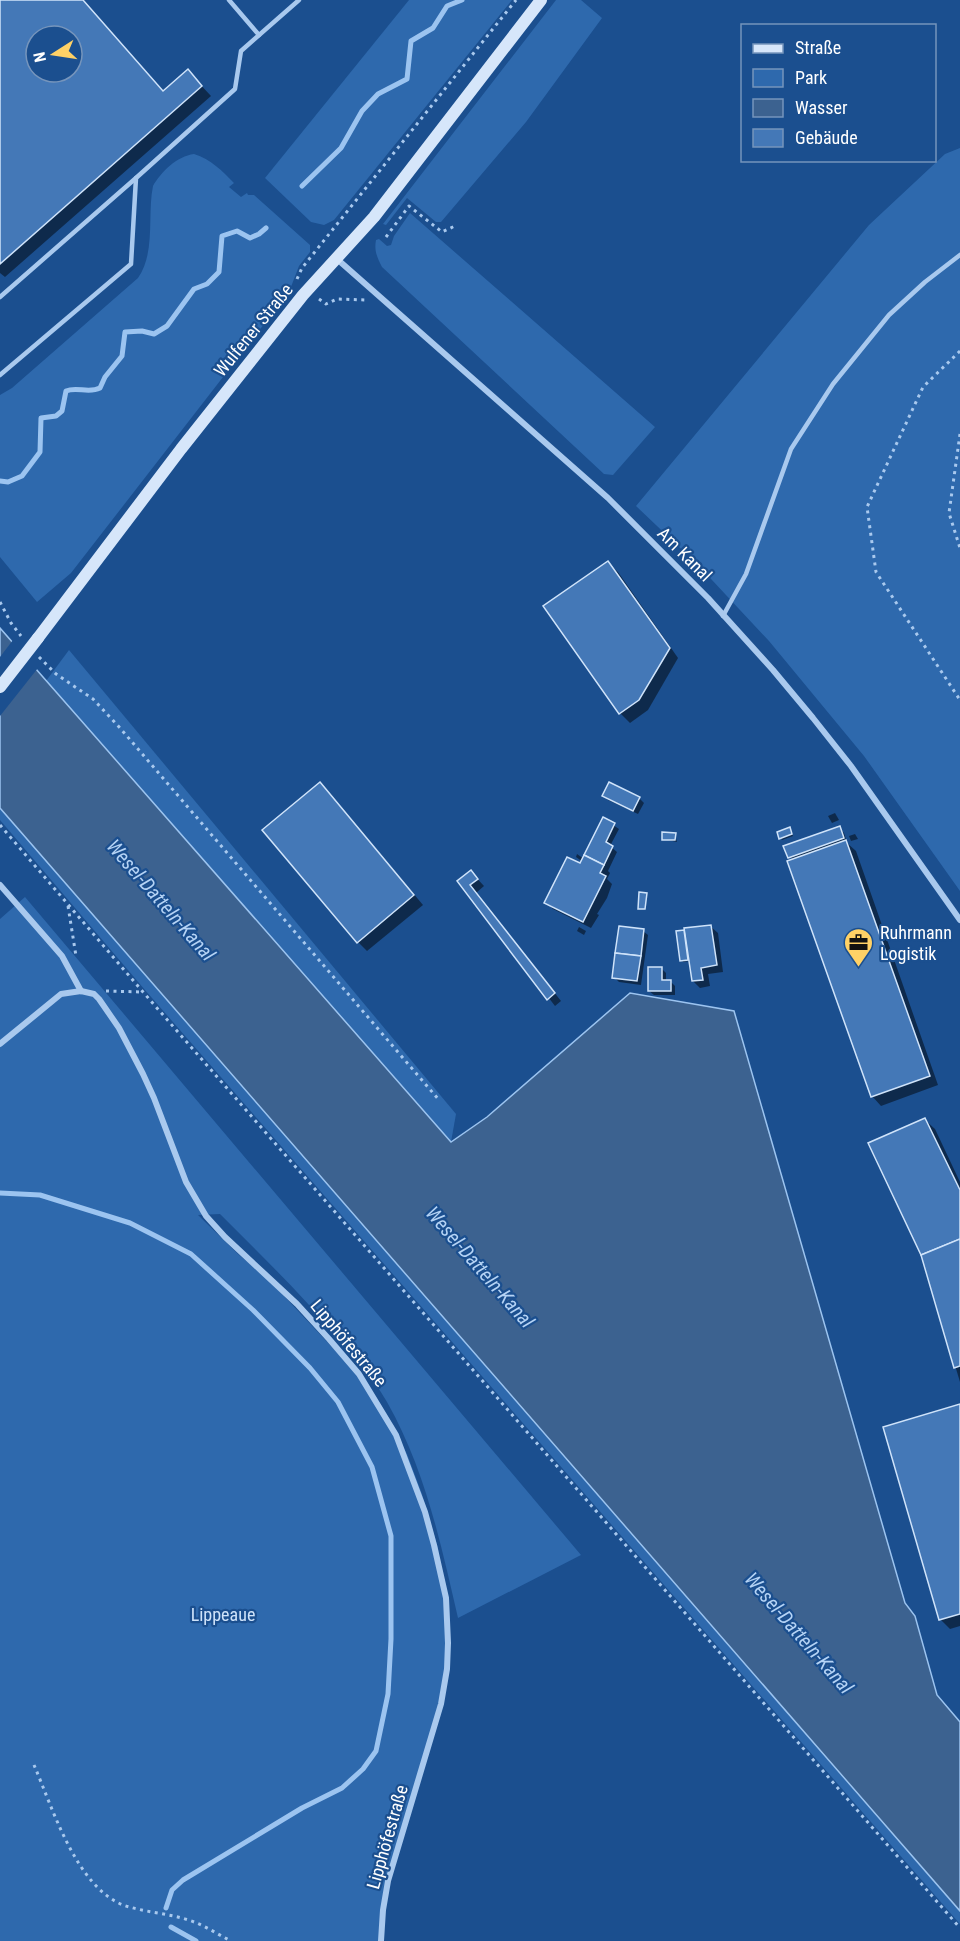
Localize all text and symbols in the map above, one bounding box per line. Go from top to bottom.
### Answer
north arrow [24,24,84,84]
legend [741,24,936,162]
text: Straße [795,37,841,58]
text: N [30,50,50,64]
text: Park [795,67,827,88]
text: Wasser [795,97,848,118]
text: Gebäude [795,127,858,148]
street label: Wulfener Straße [209,279,297,381]
street label: Am Kanal [654,523,716,585]
water label: Wesel-Datteln-Kanal [102,834,221,966]
place label: Ruhrmann Logistik [880,922,952,964]
office icon: Ruhrmann Logistik [843,926,875,968]
water label: Wesel-Datteln-Kanal [421,1201,540,1333]
street label: Lipphöfestraße [306,1295,392,1391]
water label: Wesel-Datteln-Kanal [740,1567,859,1699]
park label: Lippeaue [191,1604,255,1625]
street label: Lipphöfestraße [362,1783,412,1891]

